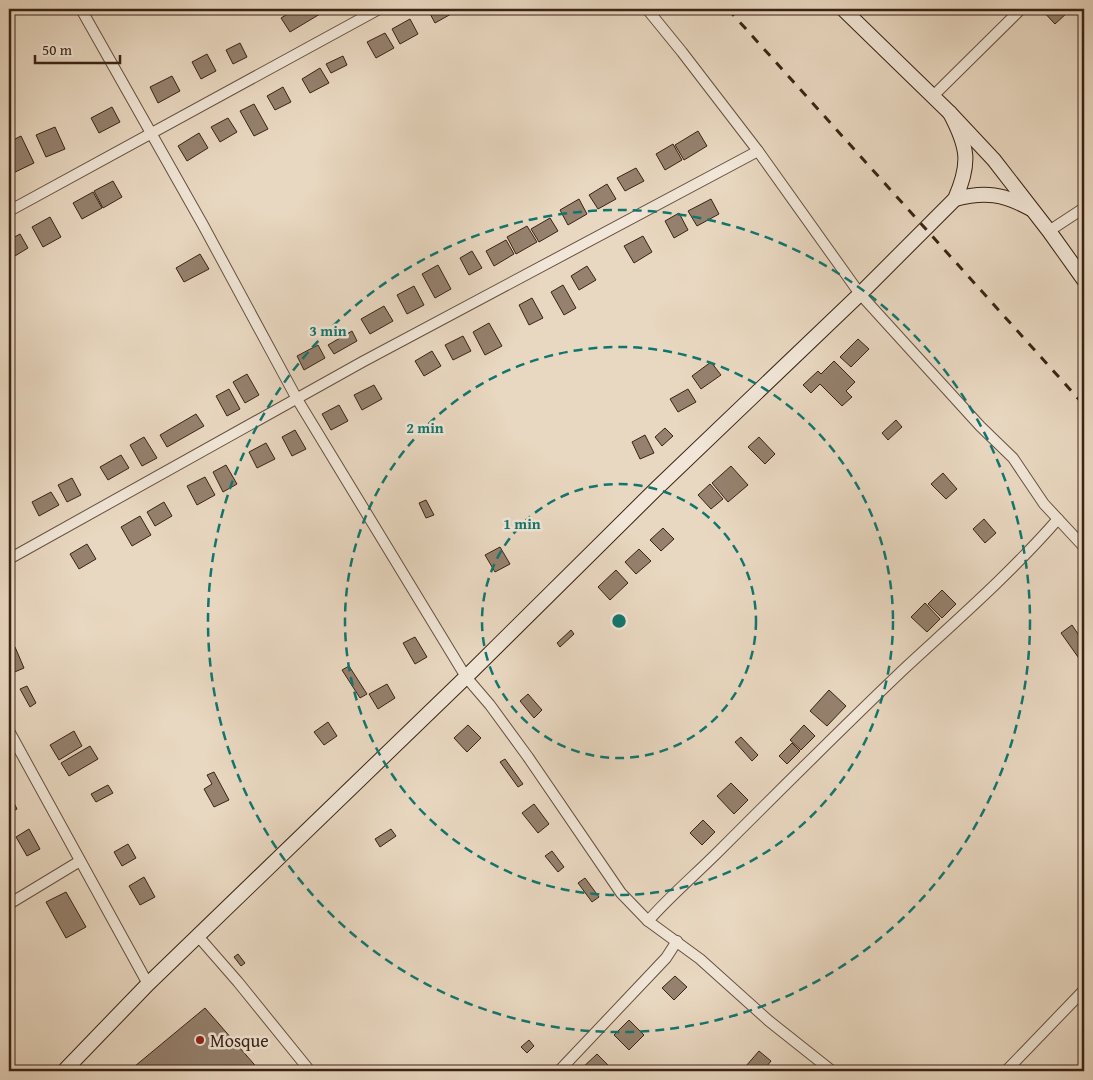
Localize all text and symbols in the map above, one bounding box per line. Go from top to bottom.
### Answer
scale bar [35,32,120,64]
text: 50 m [42,39,73,60]
text: 3 min [309,320,347,341]
text: 2 min [406,417,444,438]
text: 1 min [503,513,541,534]
centre of rings [610,612,628,630]
place label: Mosque [210,1027,269,1054]
marker: Mosque [194,1034,206,1046]

